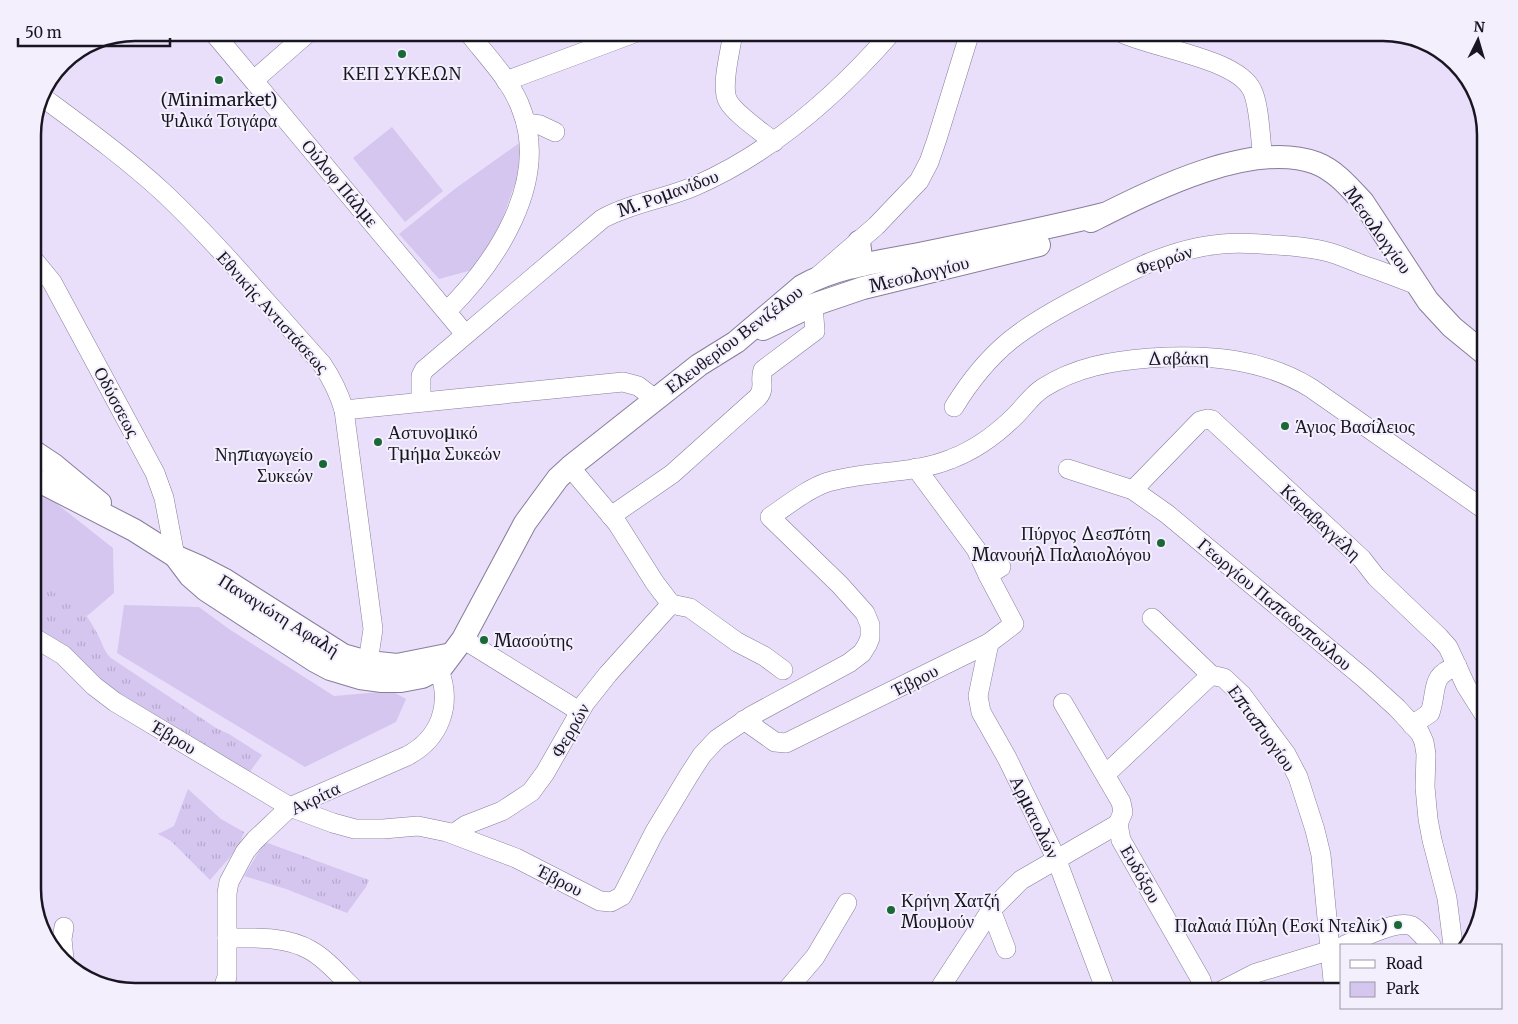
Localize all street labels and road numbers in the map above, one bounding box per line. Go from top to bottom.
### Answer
street label: Ούλοφ Πάλμε [297,134,384,232]
street label: Μ. Ρομανίδου [614,164,722,222]
street label: Μεσολογγίου [1339,182,1417,278]
street label: Φερρών [1133,240,1195,280]
street label: Εθνικής Αντιστάσεως [212,246,334,378]
street label: Μεσολογγίου [867,250,971,298]
street label: Ελευθερίου Βενιζέλου [661,280,807,398]
street label: Δαβάκη [1147,346,1209,370]
street label: Οδύσσεως [89,363,145,441]
street label: Καραβαγγέλη [1276,479,1366,565]
street label: Γεωργίου Παπαδοπούλου [1193,533,1357,675]
street label: Παναγιώτη Αφαλή [214,569,344,661]
street label: Έβρου [887,659,942,702]
street label: Επταπυργίου [1223,680,1301,776]
street label: Φερρών [545,699,595,761]
street label: Έβρου [146,714,201,759]
street label: Αρματολών [1005,772,1065,862]
street label: Ακρίτα [286,776,344,820]
street label: Ευδόξου [1115,841,1167,907]
street label: Έβρου [532,858,587,901]

